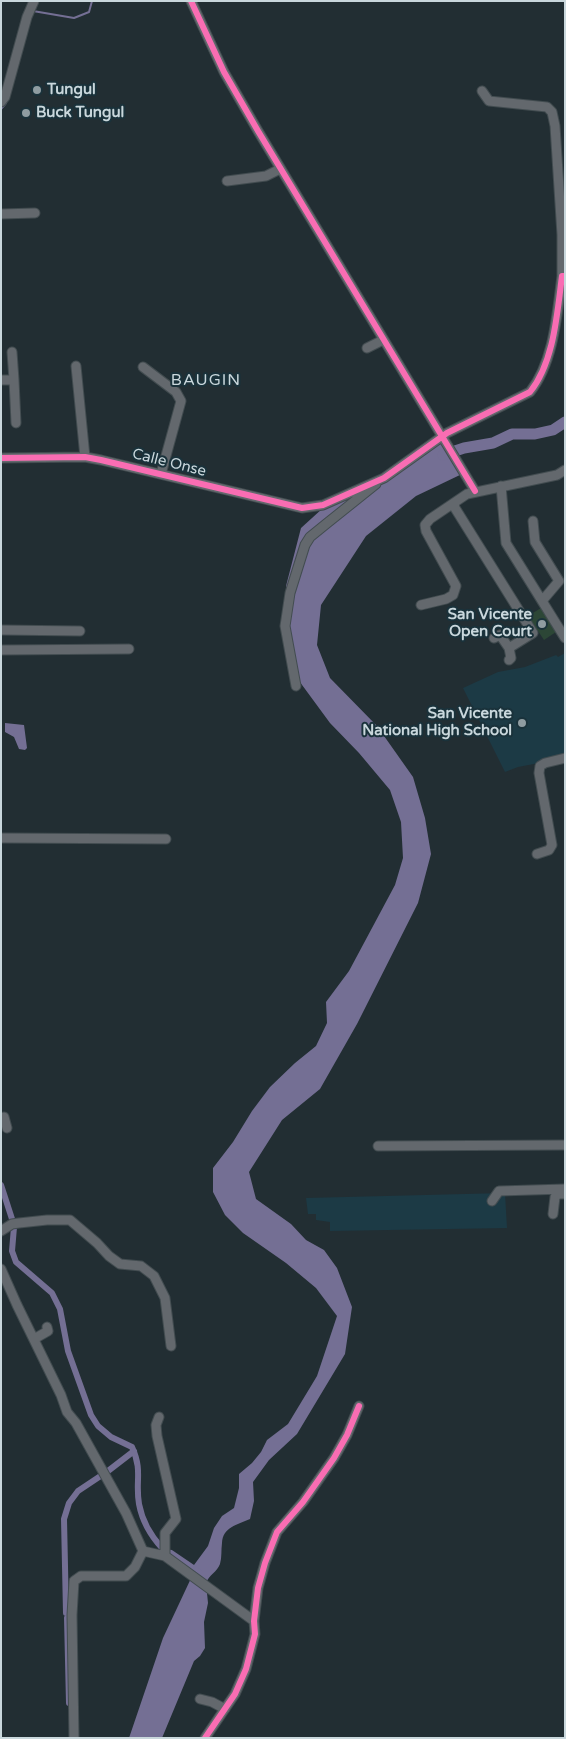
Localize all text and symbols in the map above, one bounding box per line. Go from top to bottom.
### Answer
place label: Tungul [47,81,96,99]
marker: Tungul [31,84,43,96]
place label: Buck Tungul [36,104,124,122]
marker: Buck Tungul [20,107,32,119]
district label: BAUGIN [170,371,242,391]
street label: Calle Onse [130,445,208,481]
place label: San Vicente Open Court [448,606,532,641]
marker: San Vicente Open Court [536,618,548,630]
place label: San Vicente National High School [362,705,512,740]
marker: San Vicente National High School [516,717,528,729]

